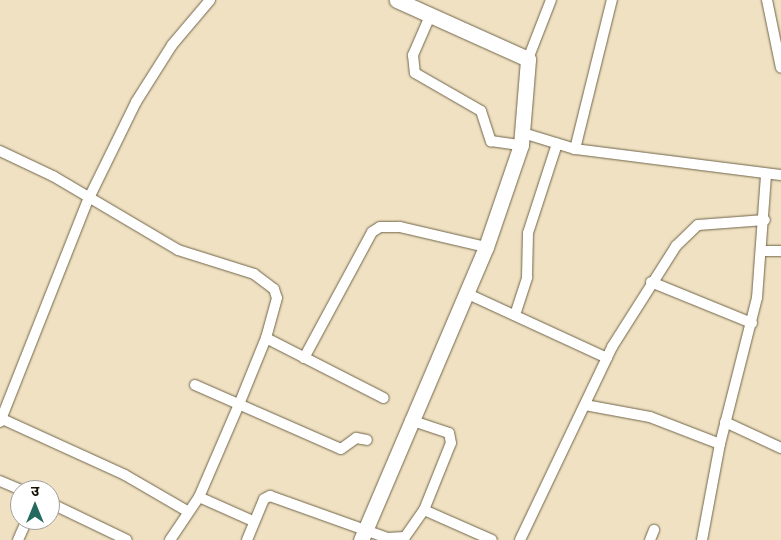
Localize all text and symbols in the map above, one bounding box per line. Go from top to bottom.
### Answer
north arrow [10,480,60,530]
text: उ [31,483,39,499]

